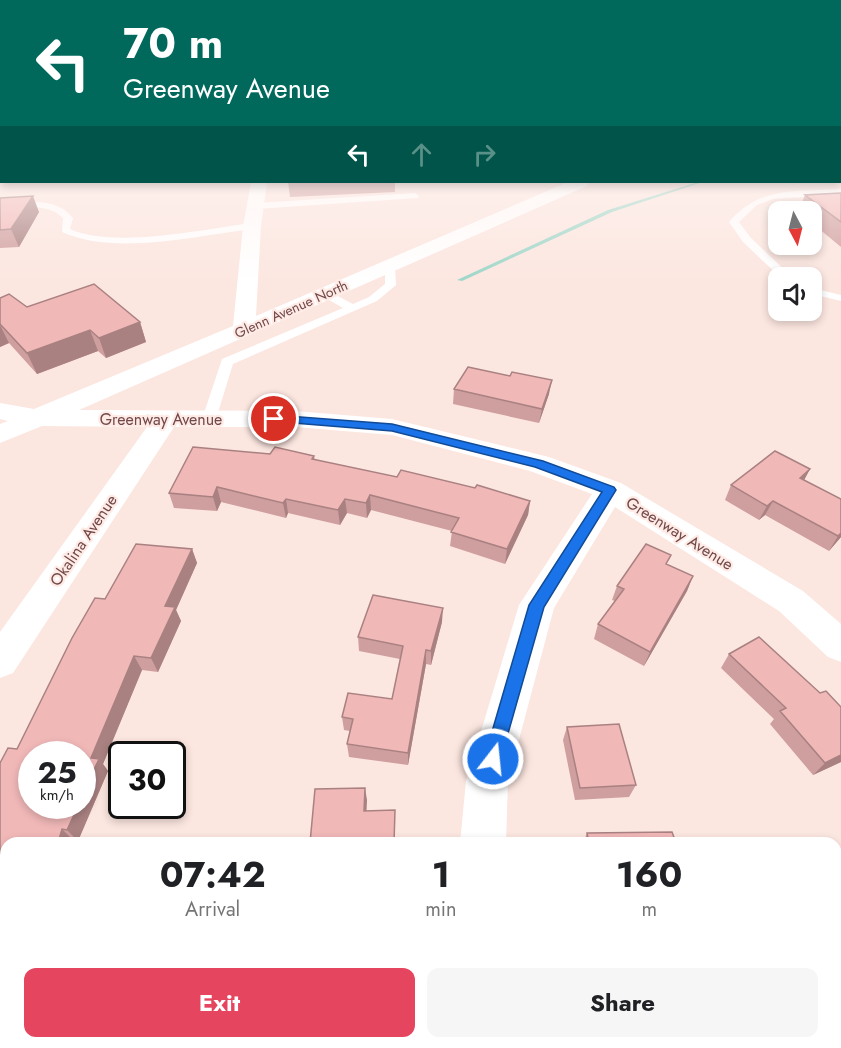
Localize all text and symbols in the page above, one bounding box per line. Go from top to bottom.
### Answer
text: 70 m [123,13,223,74]
icon: left [24,24,102,102]
text: Greenway Avenue [123,69,330,108]
icon: left [342,138,375,171]
icon: ahead [405,138,438,171]
icon: right [468,138,501,171]
north arrow [768,201,822,255]
map controls [768,201,822,321]
button: sound [768,267,822,321]
street label: Glenn Avenue North [231,275,351,343]
pin [248,393,299,444]
icon: arrive [257,402,290,435]
street label: Greenway Avenue [100,408,222,431]
street label: Okalina Avenue [44,490,123,591]
street label: Greenway Avenue [622,491,738,576]
position arrow [461,727,525,791]
speed limit sign: 30 [108,741,186,819]
text: 25 [37,751,77,794]
text: km/h [40,784,74,806]
text: 07:42 [160,848,266,900]
text: 1 [432,848,450,900]
text: 160 [616,848,682,900]
text: Arrival [185,895,240,924]
text: min [425,895,456,924]
text: m [641,895,657,924]
button: Exit [24,968,415,1037]
button: Share [427,968,818,1037]

